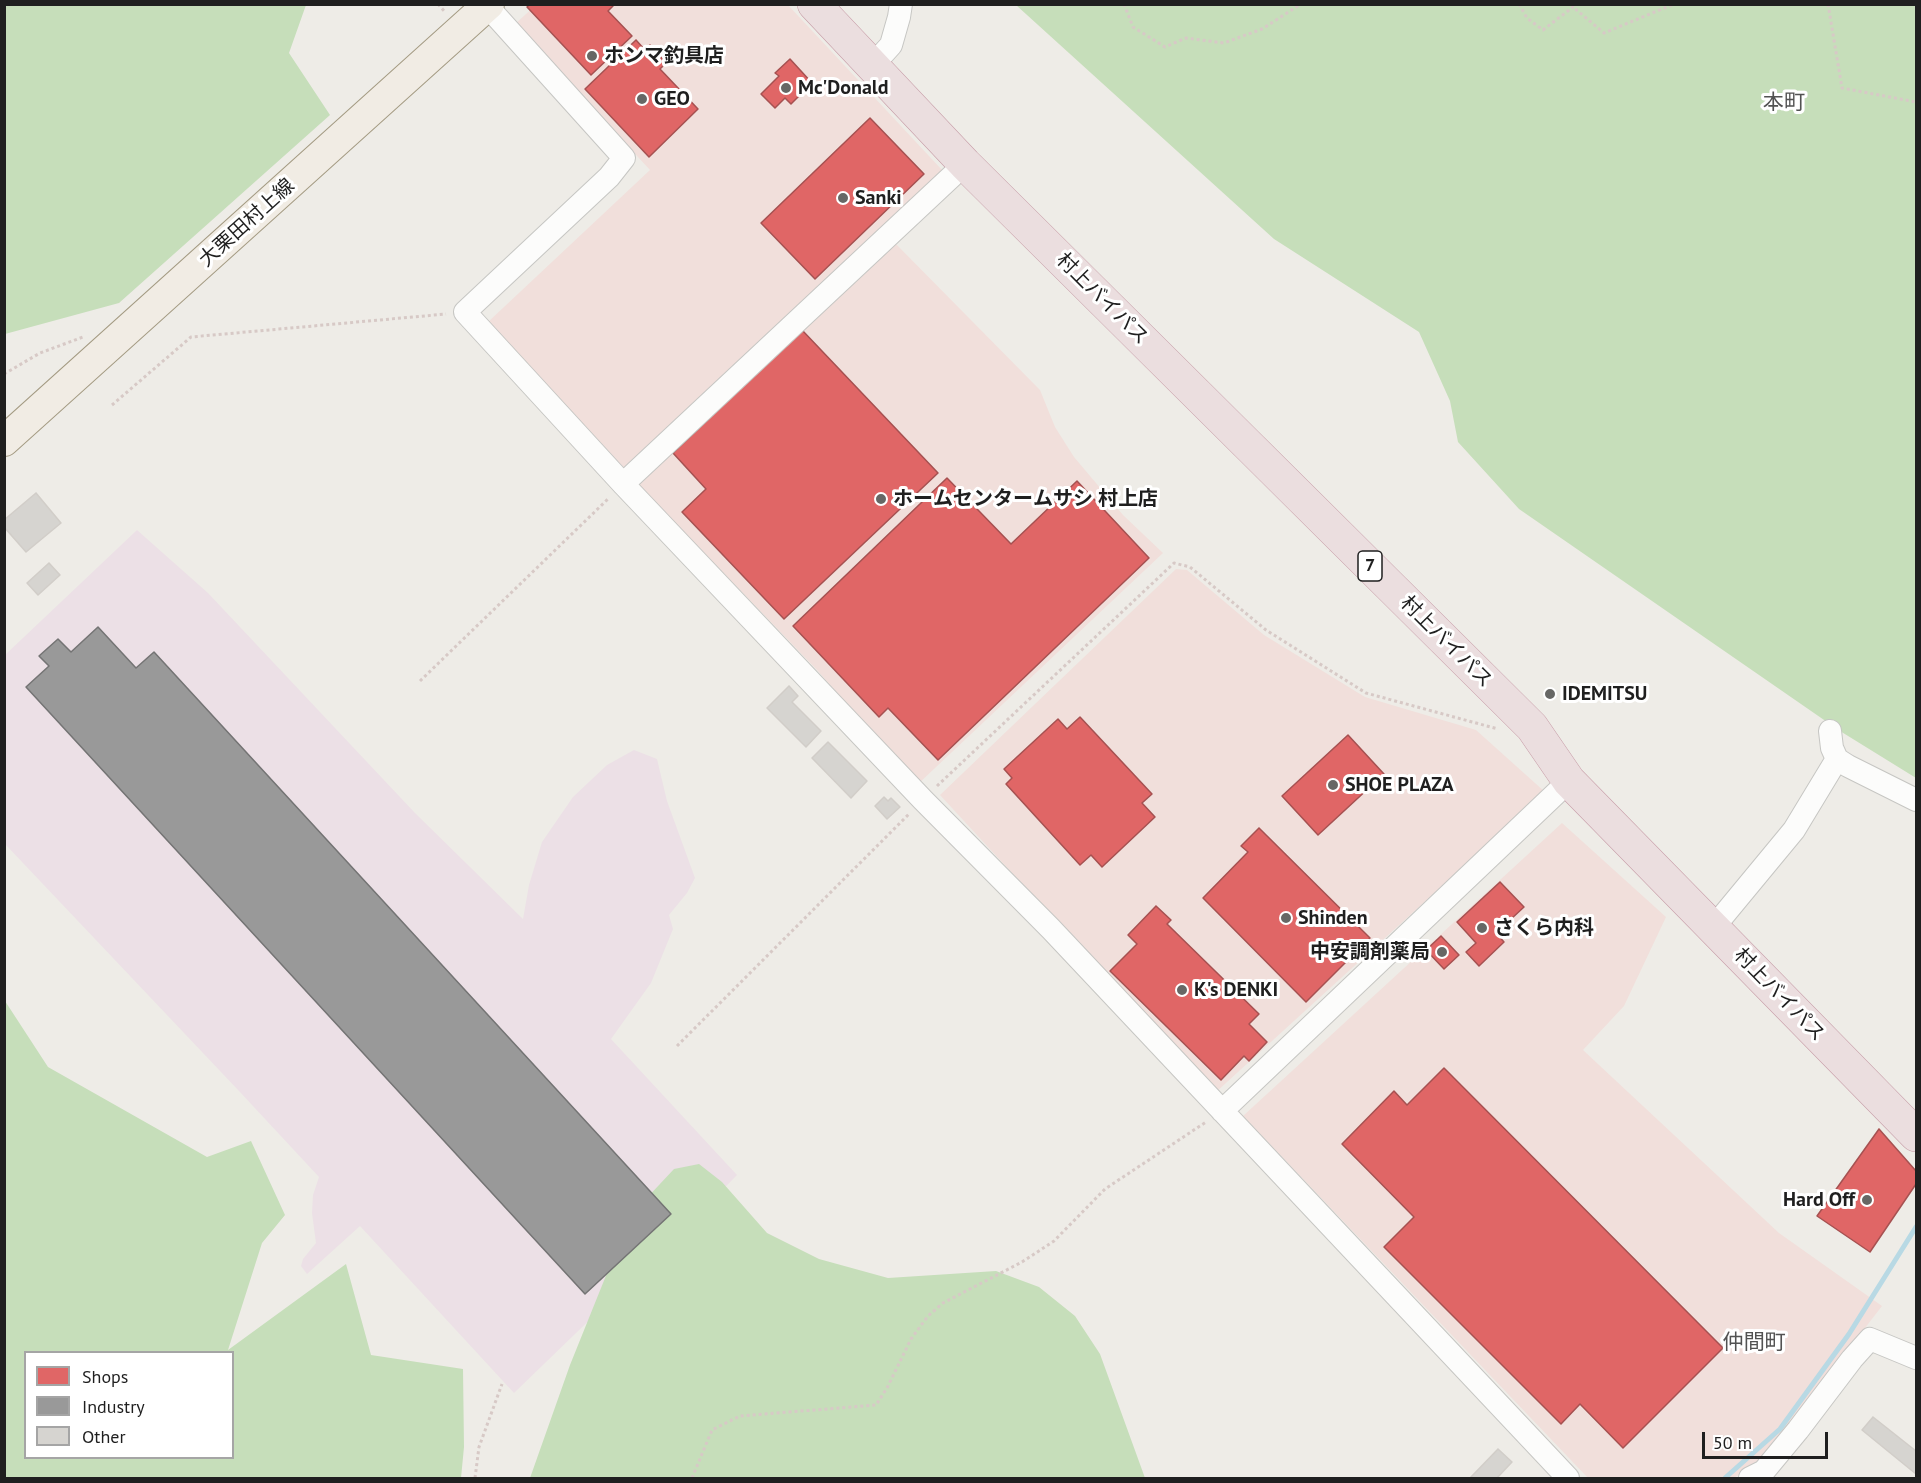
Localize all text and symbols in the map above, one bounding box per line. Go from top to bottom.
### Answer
place label: ホンマ釣具店 [604,44,724,68]
marker: ホンマ釣具店 [585,49,599,63]
place label: Mc'Donald [798,76,888,100]
marker: Mc'Donald [779,81,793,95]
place label: GEO [654,87,690,111]
district label: 本町 [1763,90,1805,116]
marker: GEO [635,92,649,106]
street label: 大栗田村上線 [194,174,300,272]
place label: Sanki [855,186,902,210]
marker: Sanki [836,191,850,205]
street label: 村上バイパス [1051,248,1153,350]
place label: ホームセンタームサシ 村上店 [893,487,1158,511]
marker: ホームセンタームサシ 村上店 [874,492,888,506]
road number: 7 [1358,551,1382,581]
street label: 村上バイパス [1395,591,1497,693]
place label: IDEMITSU [1562,682,1647,706]
marker: IDEMITSU [1543,687,1557,701]
place label: SHOE PLAZA [1345,773,1454,797]
marker: SHOE PLAZA [1326,778,1340,792]
place label: Shinden [1298,906,1368,930]
marker: Shinden [1279,911,1293,925]
place label: さくら内科 [1494,916,1594,940]
marker: さくら内科 [1475,921,1489,935]
place label: 中安調剤薬局 [1310,940,1430,964]
street label: 村上バイパス [1729,944,1829,1046]
marker: 中安調剤薬局 [1435,945,1449,959]
place label: K's DENKI [1194,978,1278,1002]
marker: K's DENKI [1175,983,1189,997]
place label: Hard Off [1783,1188,1855,1212]
marker: Hard Off [1860,1193,1874,1207]
district label: 仲間町 [1723,1330,1785,1356]
legend [24,1351,234,1459]
text: Shops [82,1365,128,1388]
text: Industry [82,1395,145,1418]
scale bar [1705,1420,1831,1458]
text: Other [82,1425,126,1448]
text: 50 m [1713,1431,1752,1454]

